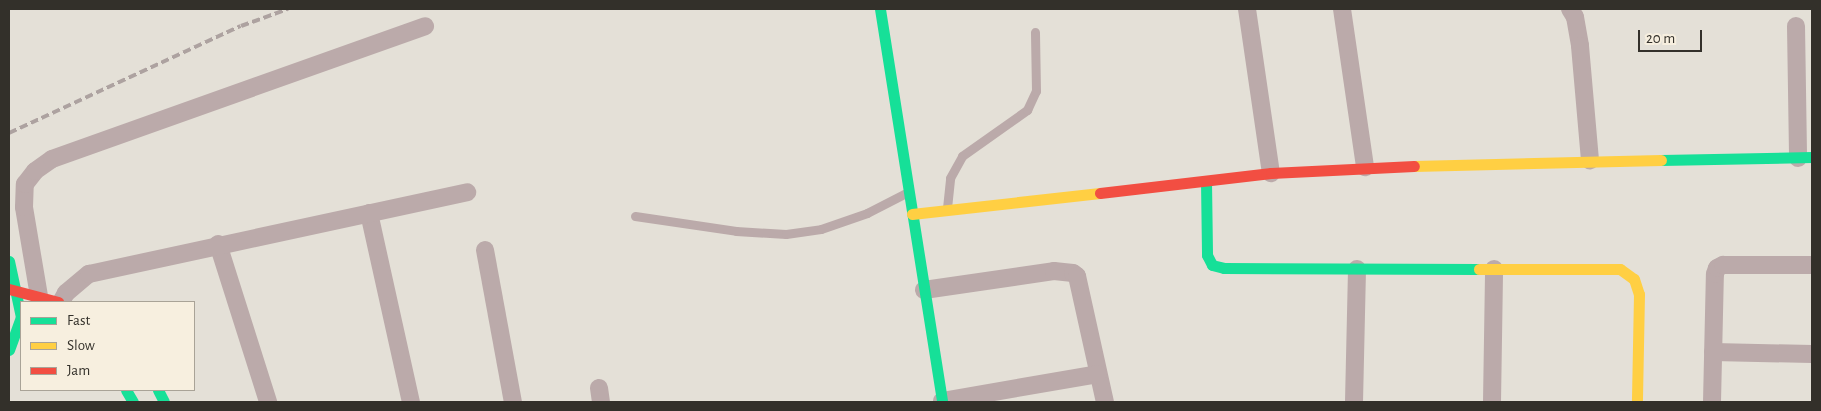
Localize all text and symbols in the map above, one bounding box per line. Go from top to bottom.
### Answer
scale bar [1641,20,1705,52]
text: 20 m [1646,31,1675,46]
legend [20,301,195,391]
text: Fast [67,313,90,328]
text: Slow [67,338,95,353]
text: Jam [67,363,90,378]

